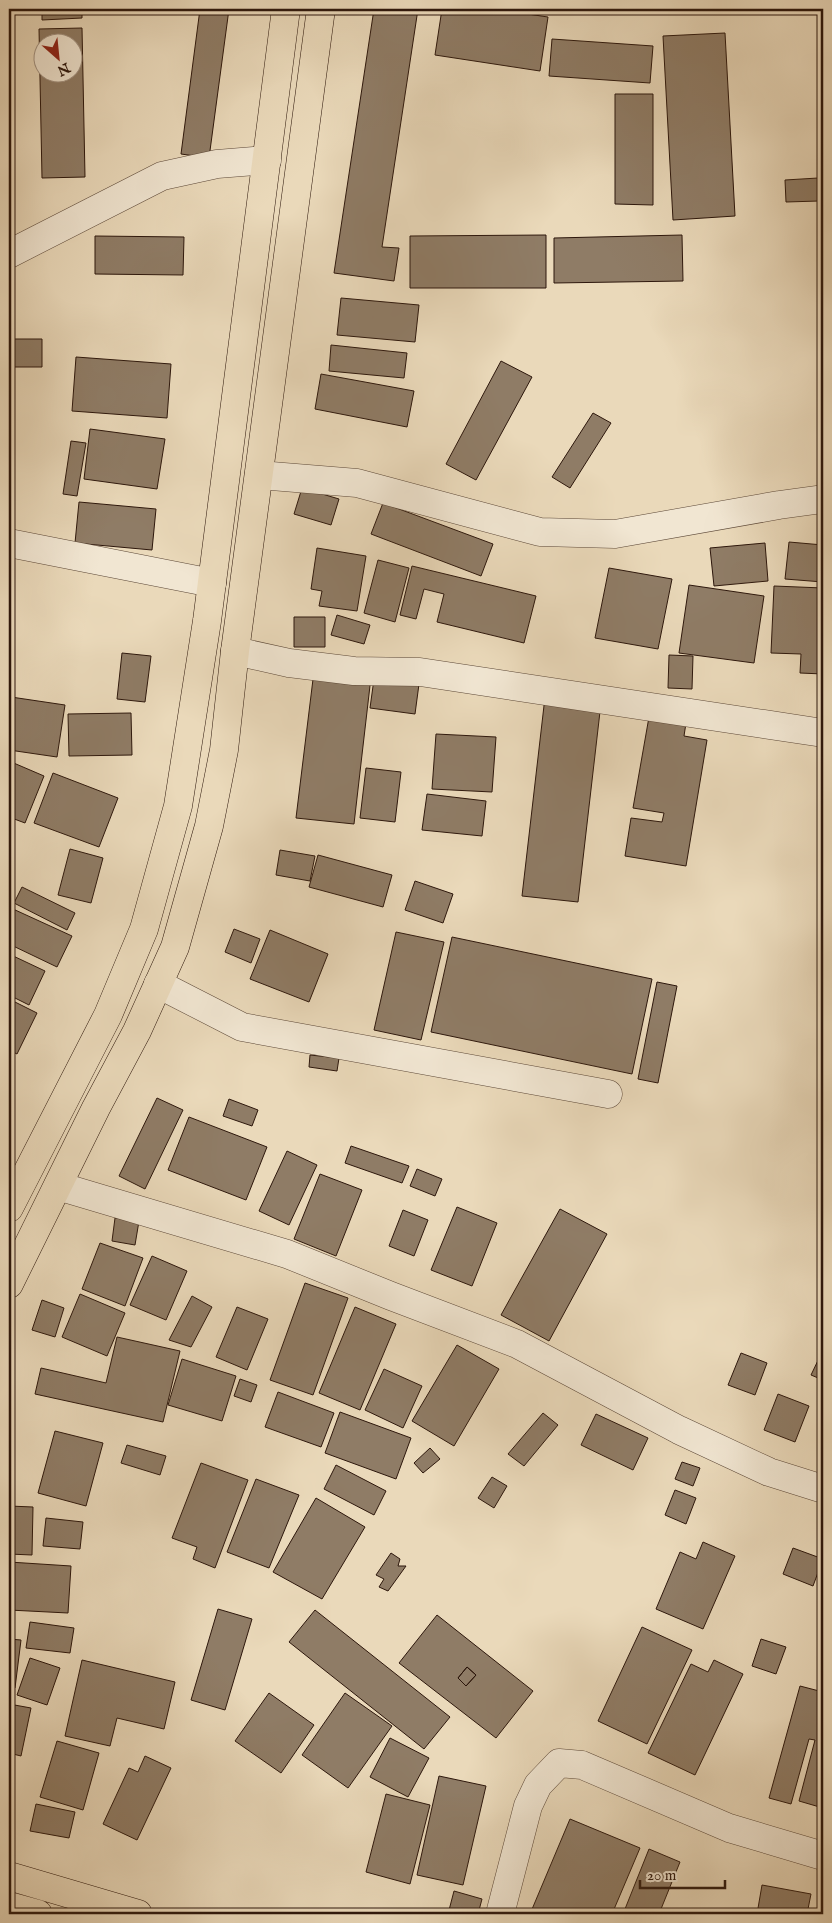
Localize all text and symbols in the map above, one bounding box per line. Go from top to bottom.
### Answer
north arrow [32,32,82,82]
text: N [54,57,74,79]
scale bar [640,1858,724,1890]
text: 20 m [647,1866,677,1885]

